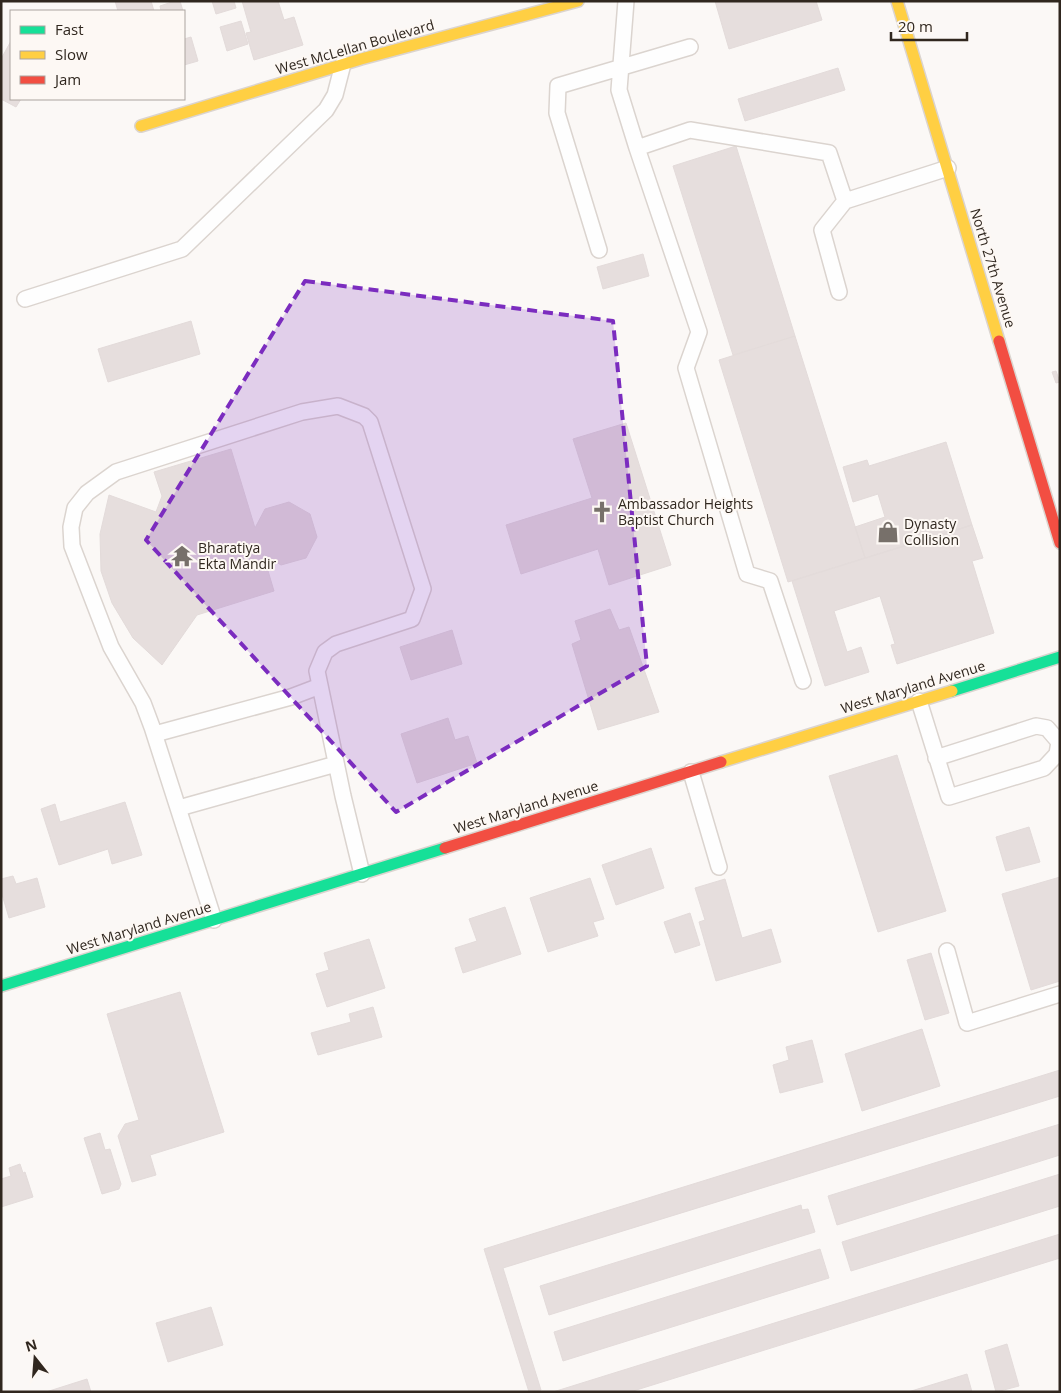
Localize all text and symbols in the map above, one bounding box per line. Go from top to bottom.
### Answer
legend [10,10,185,100]
scale bar [891,10,967,42]
street label: West McLellan Boulevard [273,15,436,78]
text: 20 m [898,16,933,36]
text: Fast [55,19,84,39]
text: Slow [55,44,88,64]
text: Jam [53,69,81,89]
street label: North 27th Avenue [966,206,1021,330]
place label: Ambassador Heights Baptist Church [618,494,754,529]
church icon: Ambassador Heights Baptist Church [589,499,615,525]
place label: Dynasty Collision [904,514,959,549]
shop icon: Dynasty Collision [875,519,901,545]
place label: Bharatiya Ekta Mandir [198,538,277,573]
temple icon: Bharatiya Ekta Mandir [169,543,195,569]
street label: West Maryland Avenue [838,655,987,718]
street label: West Maryland Avenue [451,775,600,838]
street label: West Maryland Avenue [64,896,213,959]
north arrow [10,1333,60,1383]
text: N [23,1334,39,1356]

